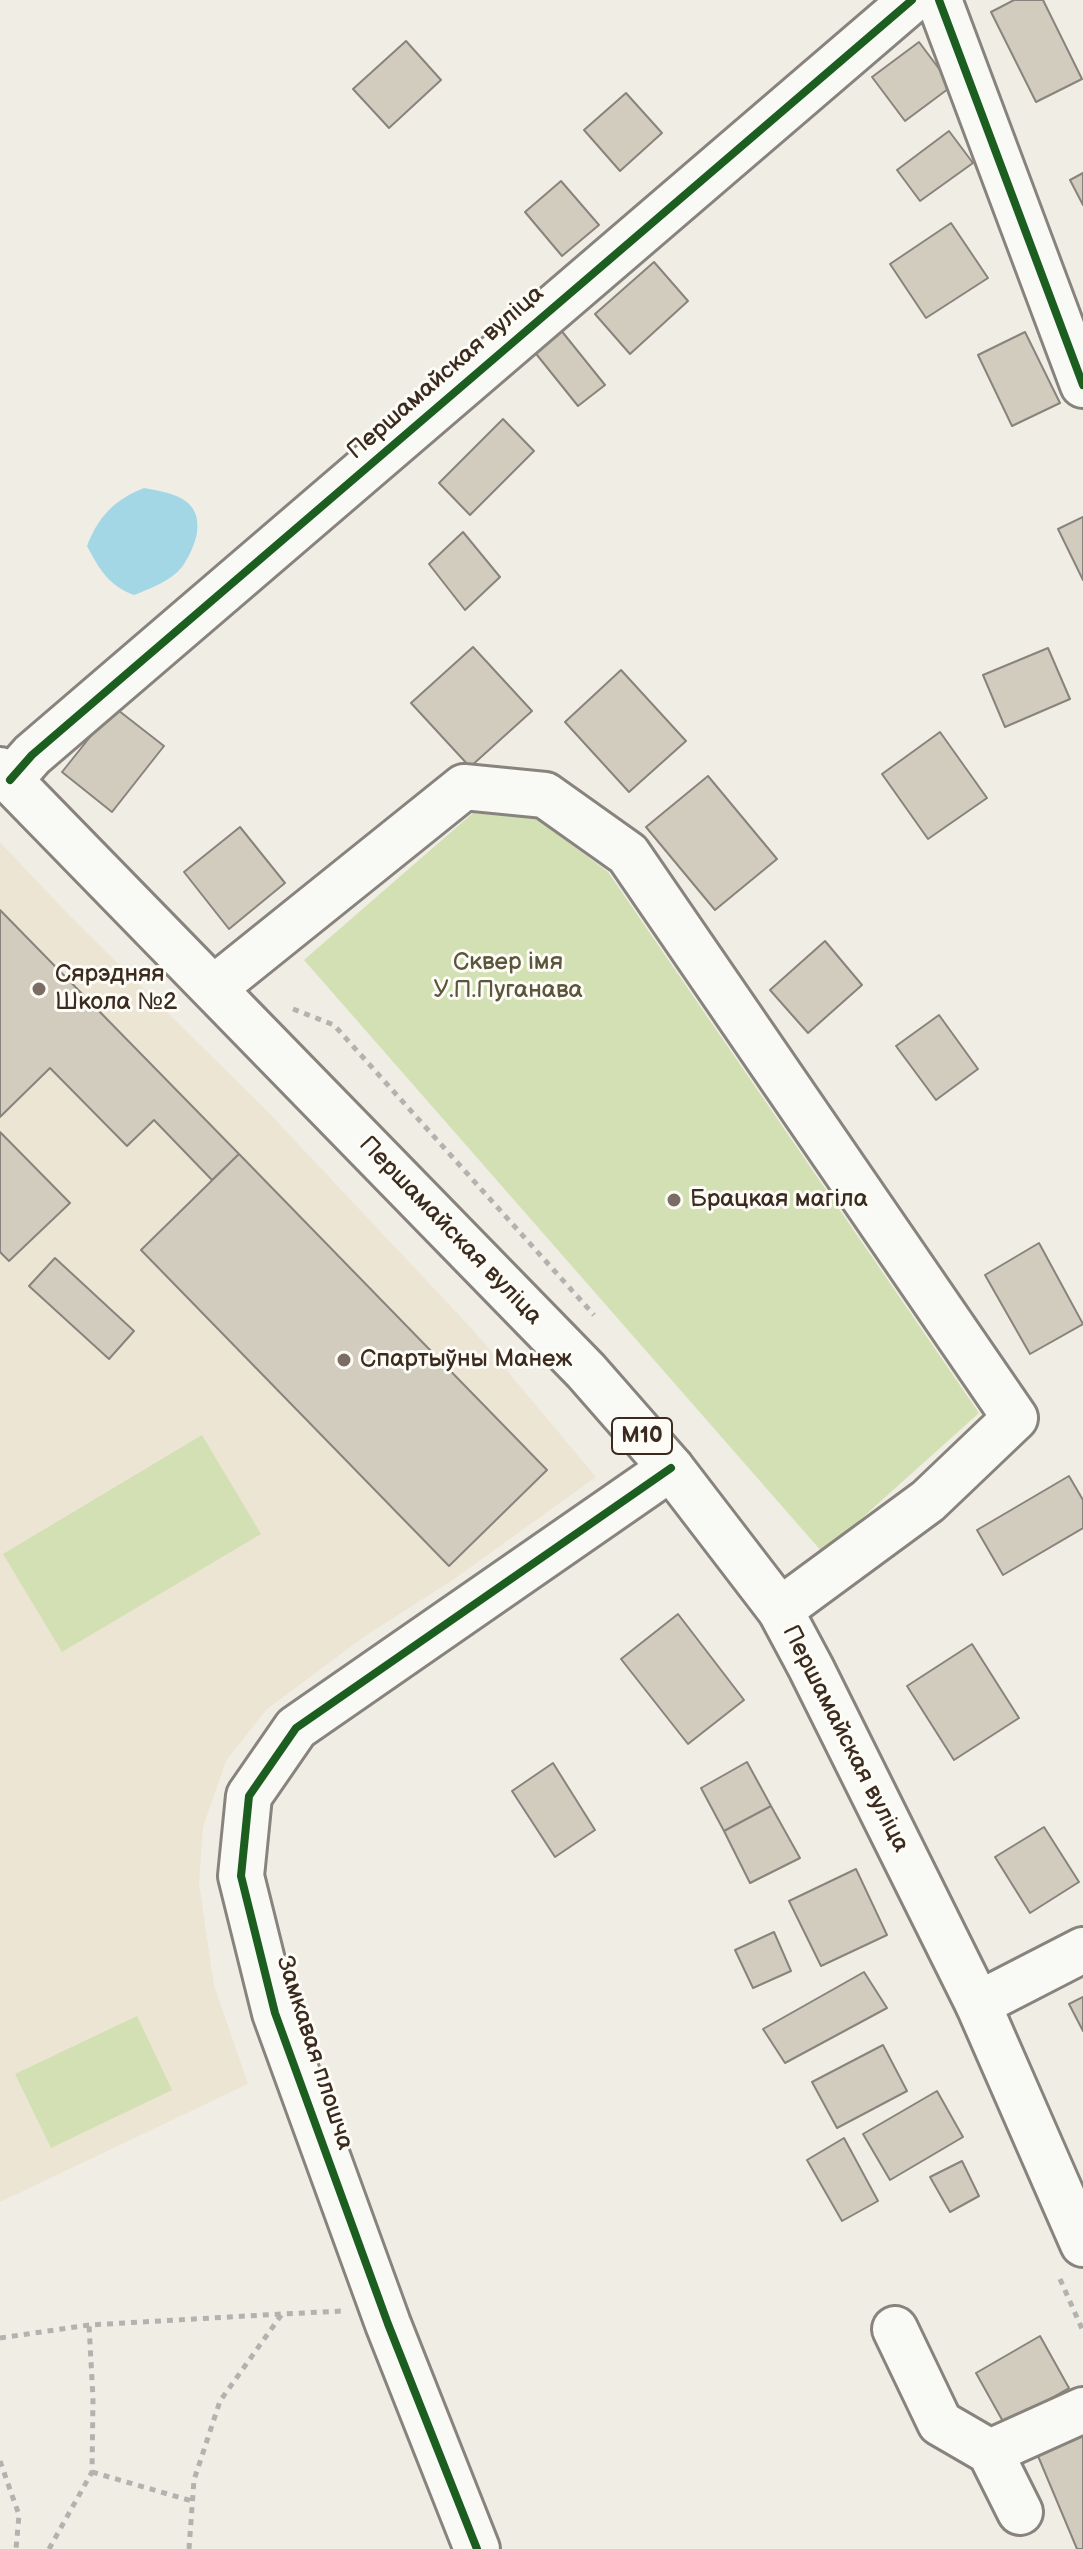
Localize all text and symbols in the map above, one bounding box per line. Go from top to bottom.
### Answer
street label: Першамайская вуліца [342,280,550,466]
park label: Сквер імя У.П.Пуганава [433,949,583,1005]
place label: Сярэдняя Школа №2 [55,961,177,1017]
marker: Сярэдняя Школа №2 [30,980,48,998]
street label: Першамайская вуліца [353,1131,547,1331]
place label: Брацкая магіла [690,1186,868,1214]
marker: Брацкая магіла [665,1191,683,1209]
place label: Спартыўны Манеж [360,1346,572,1374]
marker: Спартыўны Манеж [335,1351,353,1369]
road number: М10 [612,1418,672,1454]
street label: Першамайская вуліца [775,1621,915,1857]
street label: Замкавая плошча [269,1952,359,2154]

